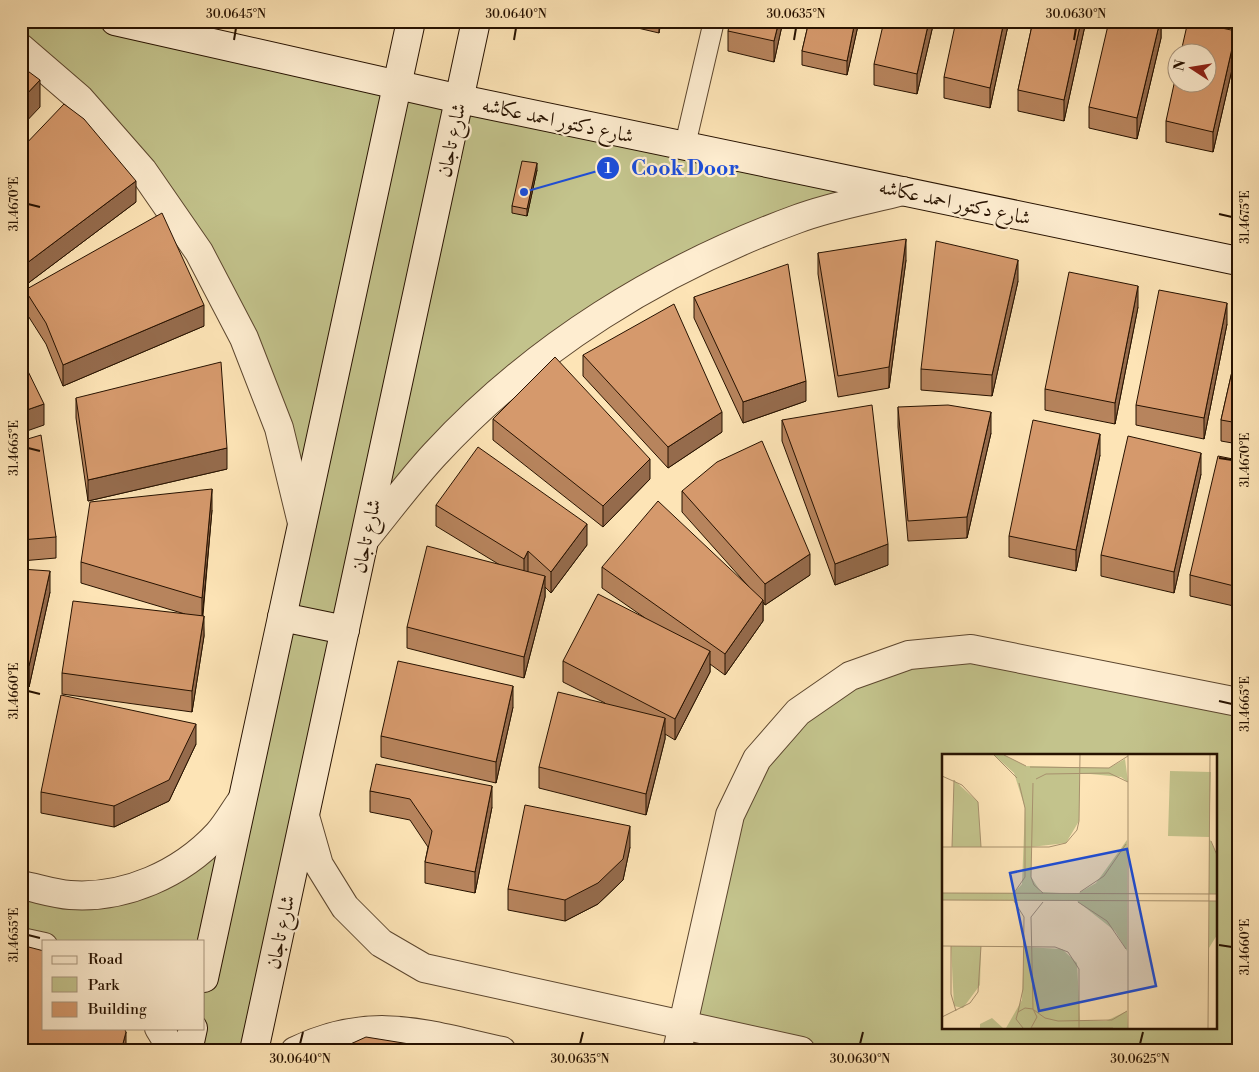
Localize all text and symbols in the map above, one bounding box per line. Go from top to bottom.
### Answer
text: 30.0645°N [206,7,266,22]
text: 30.0640°N [485,7,547,22]
text: 30.0635°N [766,7,826,22]
text: 30.0630°N [1046,7,1106,22]
north arrow [1166,42,1216,92]
text: N [1170,58,1190,73]
street label: شارع دكتور احمد عكاشه [479,93,636,154]
street label: شارع تاجان [432,101,476,181]
callout: Cook Door [596,150,749,186]
text: Cook Door [631,156,739,182]
text: 1 [604,159,612,178]
street label: شارع دكتور احمد عكاشه [876,175,1033,236]
text: 31.4670°E [7,177,22,231]
text: 31.4675°E [1238,190,1253,244]
text: 31.4665°E [7,420,22,476]
text: 31.4670°E [1238,433,1253,487]
street label: شارع تاجان [347,497,391,577]
text: 31.4660°E [7,663,22,719]
text: 31.4665°E [1238,676,1253,732]
inset map [942,754,1216,1030]
street label: شارع تاجان [261,893,305,973]
text: 31.4655°E [7,908,22,962]
text: 31.4660°E [1238,919,1253,975]
legend [42,940,205,1030]
text: Road [88,950,123,969]
text: Park [88,976,120,995]
text: Building [87,1000,147,1019]
text: 30.0640°N [269,1052,331,1067]
text: 30.0635°N [550,1052,610,1067]
text: 30.0630°N [830,1052,890,1067]
text: 30.0625°N [1110,1052,1170,1067]

